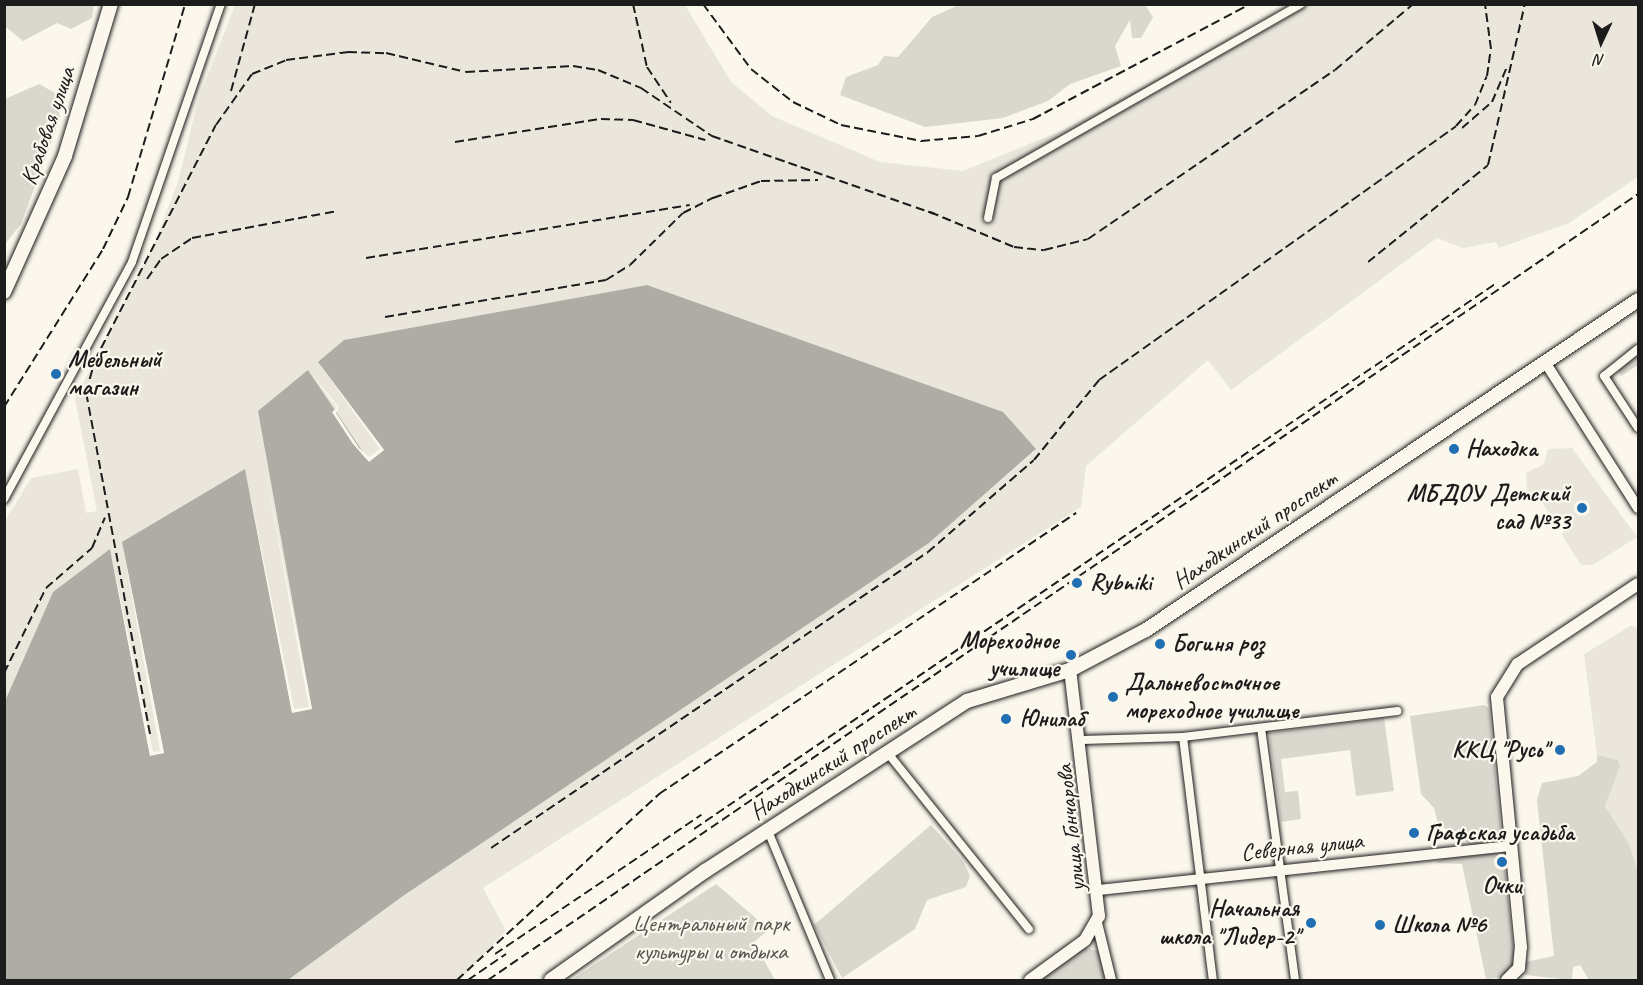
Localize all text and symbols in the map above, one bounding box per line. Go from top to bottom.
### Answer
north arrow [1571,12,1631,72]
text: N [1594,50,1605,70]
street label: Крабовая улица [14,62,82,190]
place label: Мебельный магазин [68,346,162,402]
marker: Мебельный магазин [49,367,63,381]
place label: Находка [1466,435,1537,463]
marker: Находка [1447,442,1461,456]
street label: Находкинский проспект [1167,464,1343,596]
place label: МБДОУ Детский сад №33 [1407,480,1570,536]
marker: МБДОУ Детский сад №33 [1575,501,1589,515]
place label: Rybniki [1090,569,1152,597]
marker: Rybniki [1068,574,1086,592]
place label: Мореходное училище [960,627,1059,683]
place label: Богиня роз [1172,630,1264,658]
marker: Богиня роз [1153,637,1167,651]
marker: Мореходное училище [1064,648,1078,662]
place label: Дальневосточное мореходное училище [1125,669,1296,725]
marker: Дальневосточное мореходное училище [1106,690,1120,704]
street label: Находкинский проспект [744,697,922,827]
place label: Юнилаб [1020,705,1084,733]
marker: Юнилаб [997,710,1015,728]
place label: ККЦ "Русь" [1452,736,1548,764]
marker: ККЦ "Русь" [1553,743,1567,757]
street label: улица Гончарова [1050,763,1092,893]
place label: Графская усадьба [1426,819,1574,847]
street label: Северная улица [1239,826,1365,868]
marker: Графская усадьба [1407,826,1421,840]
marker: Очки [1495,855,1509,869]
place label: Очки [1483,872,1521,900]
place label: Начальная школа "Лидер-2" [1159,895,1299,951]
park label: Центральный парк культуры и отдыха [632,910,790,966]
place label: Школа №6 [1392,911,1486,939]
marker: Начальная школа "Лидер-2" [1304,916,1318,930]
marker: Школа №6 [1373,918,1387,932]

